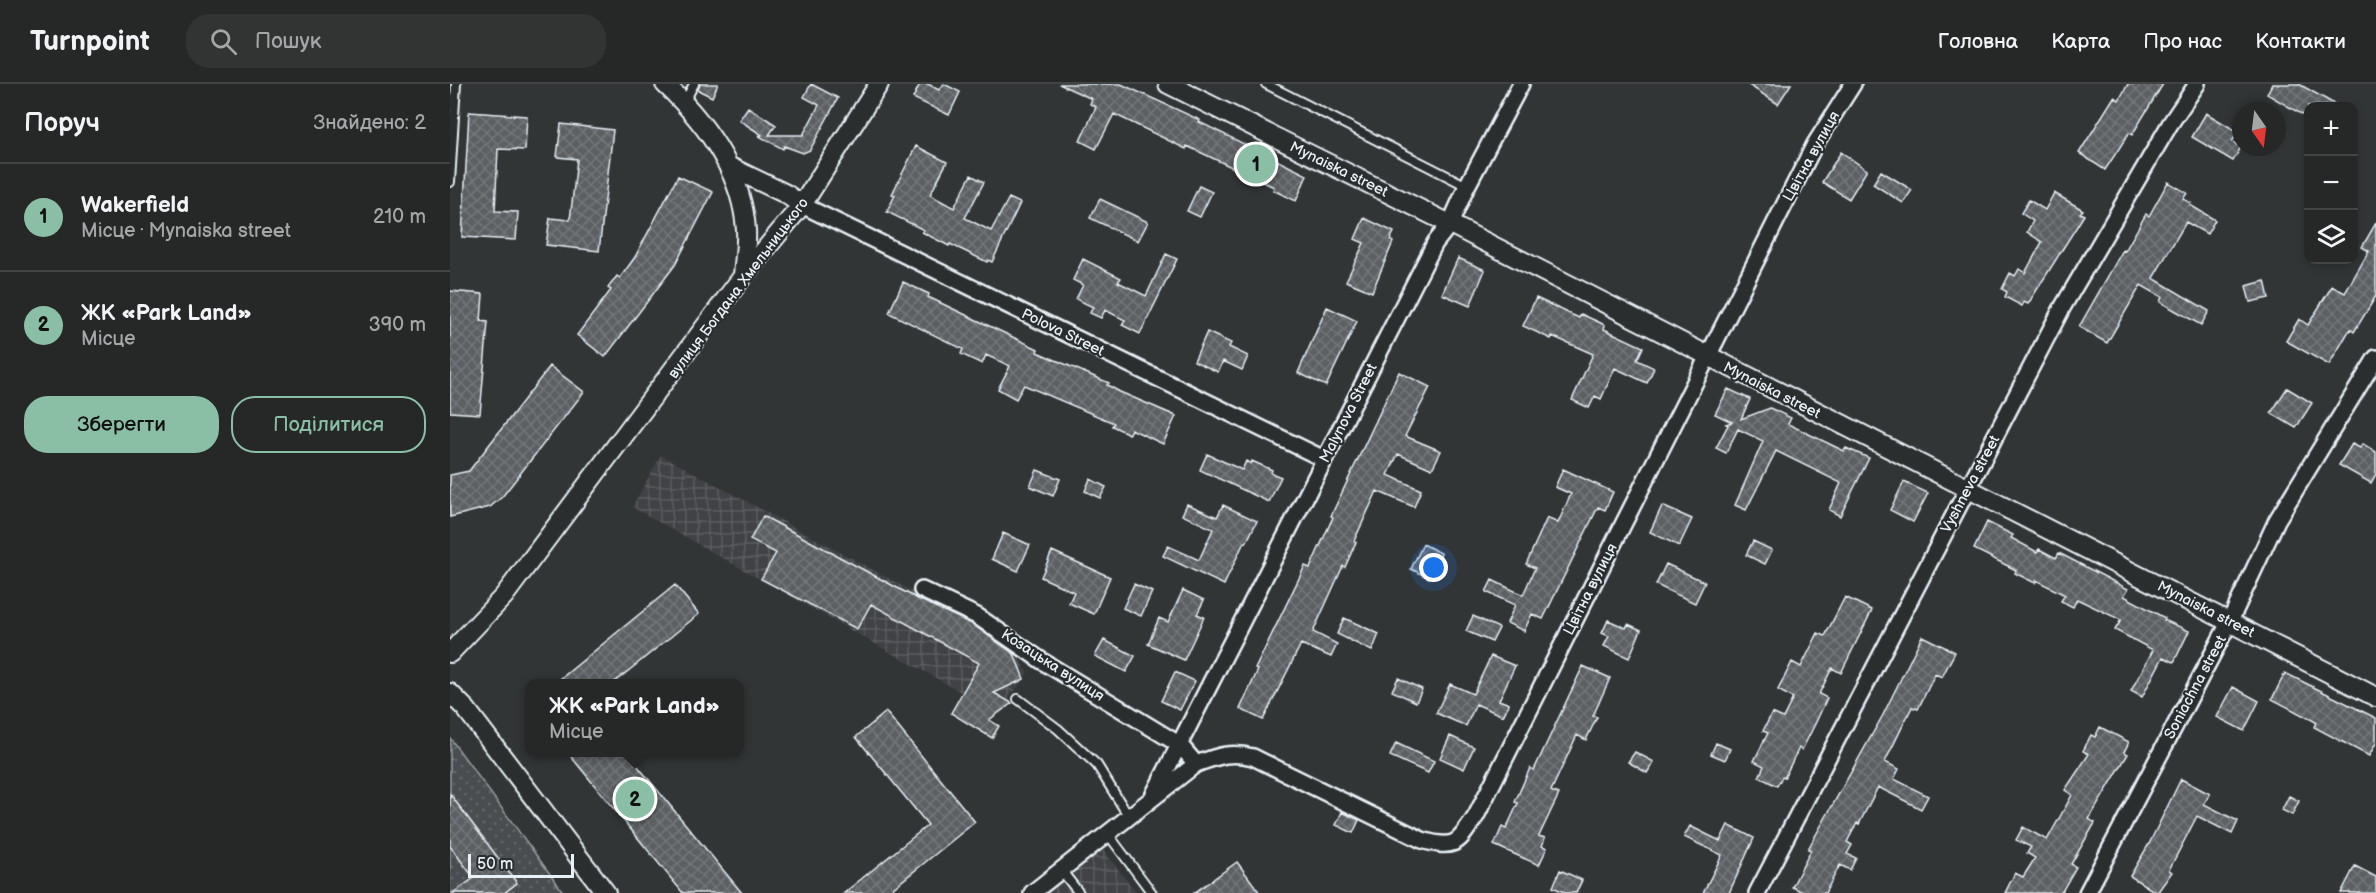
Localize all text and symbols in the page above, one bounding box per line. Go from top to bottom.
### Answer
search box [186,14,606,68]
text: Turnpoint [30,25,150,58]
icon: search [207,25,240,58]
text: Пошук [255,28,321,55]
text: Головна [1938,29,2018,54]
text: Карта [2051,29,2110,54]
text: Про нас [2143,29,2222,54]
text: Контакти [2255,29,2346,54]
north arrow [2232,102,2286,156]
map controls [2304,102,2358,264]
button: + [2304,102,2358,156]
text: Поруч [24,108,100,139]
street label: Цвітна вулиця [1779,108,1844,205]
text: Знайдено: 2 [313,111,426,135]
street label: Mynaiska street [1287,138,1391,202]
pin: 1 [1236,142,1276,187]
button: − [2304,156,2358,210]
text: Wakerfield [81,192,189,219]
street label: вулиця Богдана Хмельницького [664,194,813,383]
text: 1 [39,205,48,229]
text: 210 m [373,205,426,229]
button: layers [2304,210,2358,264]
text: Місце · Mynaiska street [81,219,291,243]
text: ЖК «Park Land» [81,300,252,327]
street label: Polova Street [1018,304,1108,361]
text: 2 [38,313,49,337]
text: 390 m [368,313,426,337]
text: Місце [81,327,135,351]
street label: Mynaiska street [1720,358,1824,423]
street label: Malynova Street [1315,360,1382,466]
button: Зберегти [24,396,219,453]
button: Поділитися [231,396,426,453]
street label: Vyshneva street [1937,432,2004,536]
street label: Цвітна вулиця [1559,540,1622,638]
your location [1419,553,1448,582]
street label: Mynaiska street [2154,577,2258,642]
street label: Козацька вулиця [998,625,1108,706]
street label: Soniachna street [2160,632,2231,742]
popup [525,679,744,757]
text: ЖК «Park Land» [549,693,720,720]
text: Місце [549,720,603,744]
pin: 2 [616,776,654,822]
scale bar [468,851,574,878]
text: 50 m [477,855,513,874]

